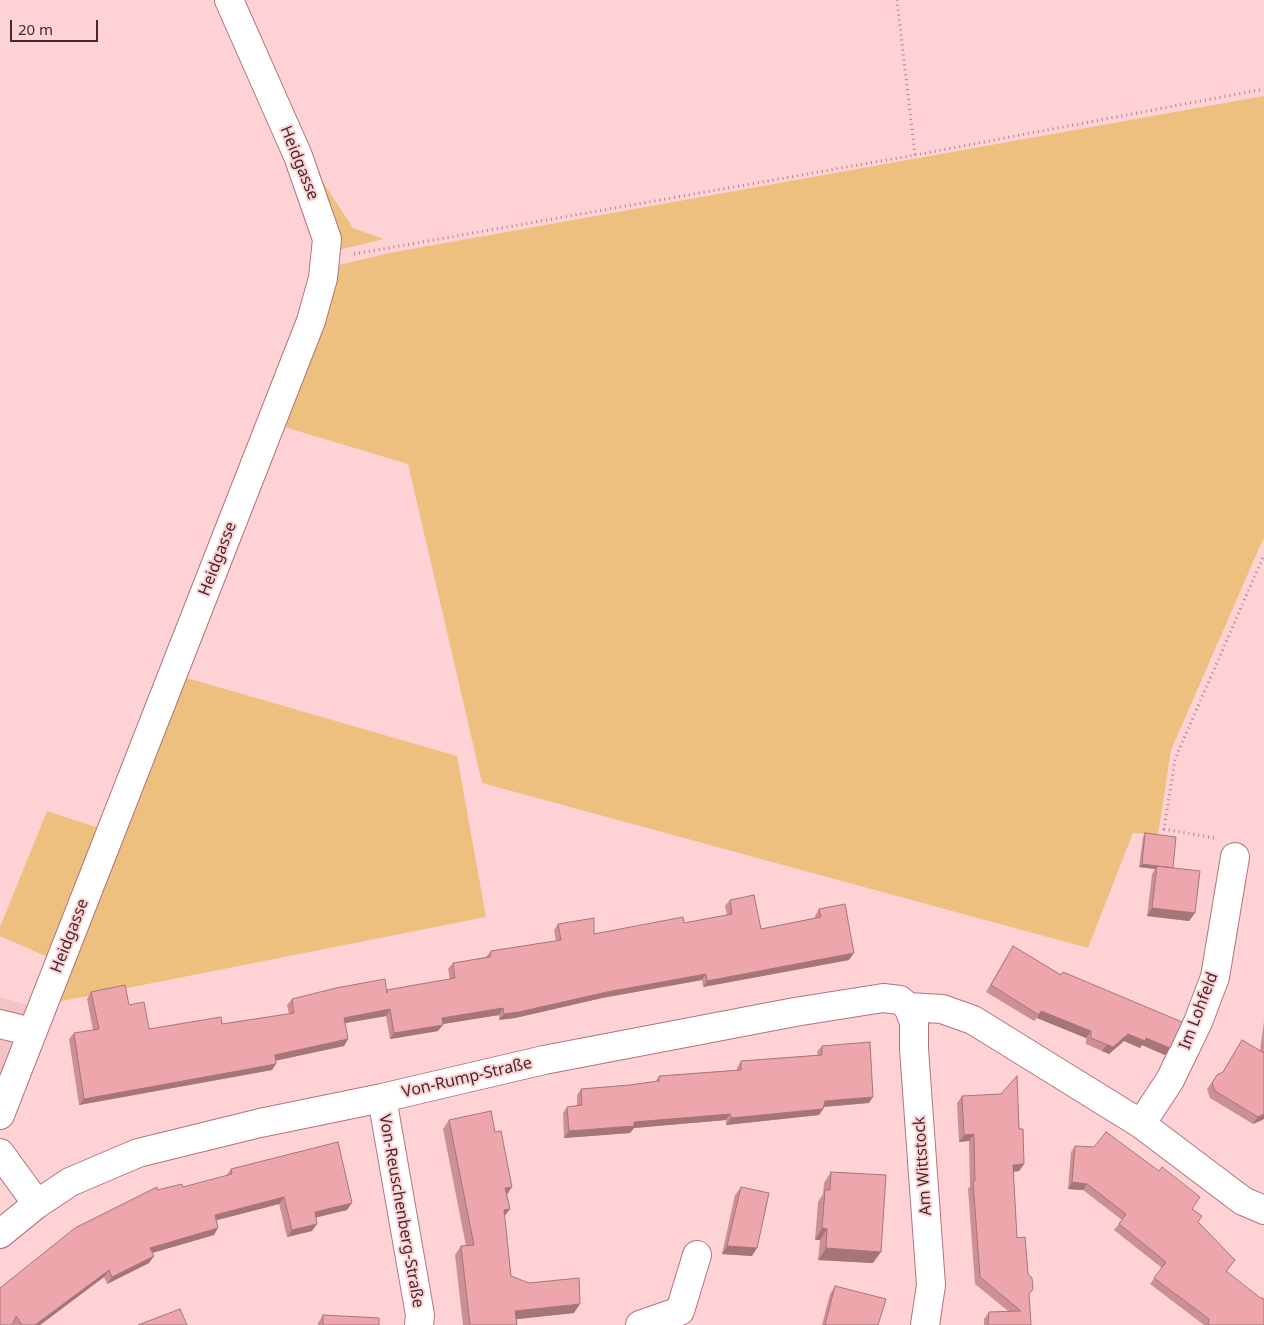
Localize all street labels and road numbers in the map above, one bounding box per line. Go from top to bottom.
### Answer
street label: Heidgasse [275,123,323,203]
street label: Heidgasse [195,519,241,599]
street label: Heidgasse [47,896,93,976]
street label: Im Lohfeld [1176,970,1222,1052]
street label: Von-Rump-Straße [400,1054,534,1102]
street label: Von-Reuschenberg-Straße [375,1113,427,1309]
street label: Am Wittstock [910,1116,936,1216]

